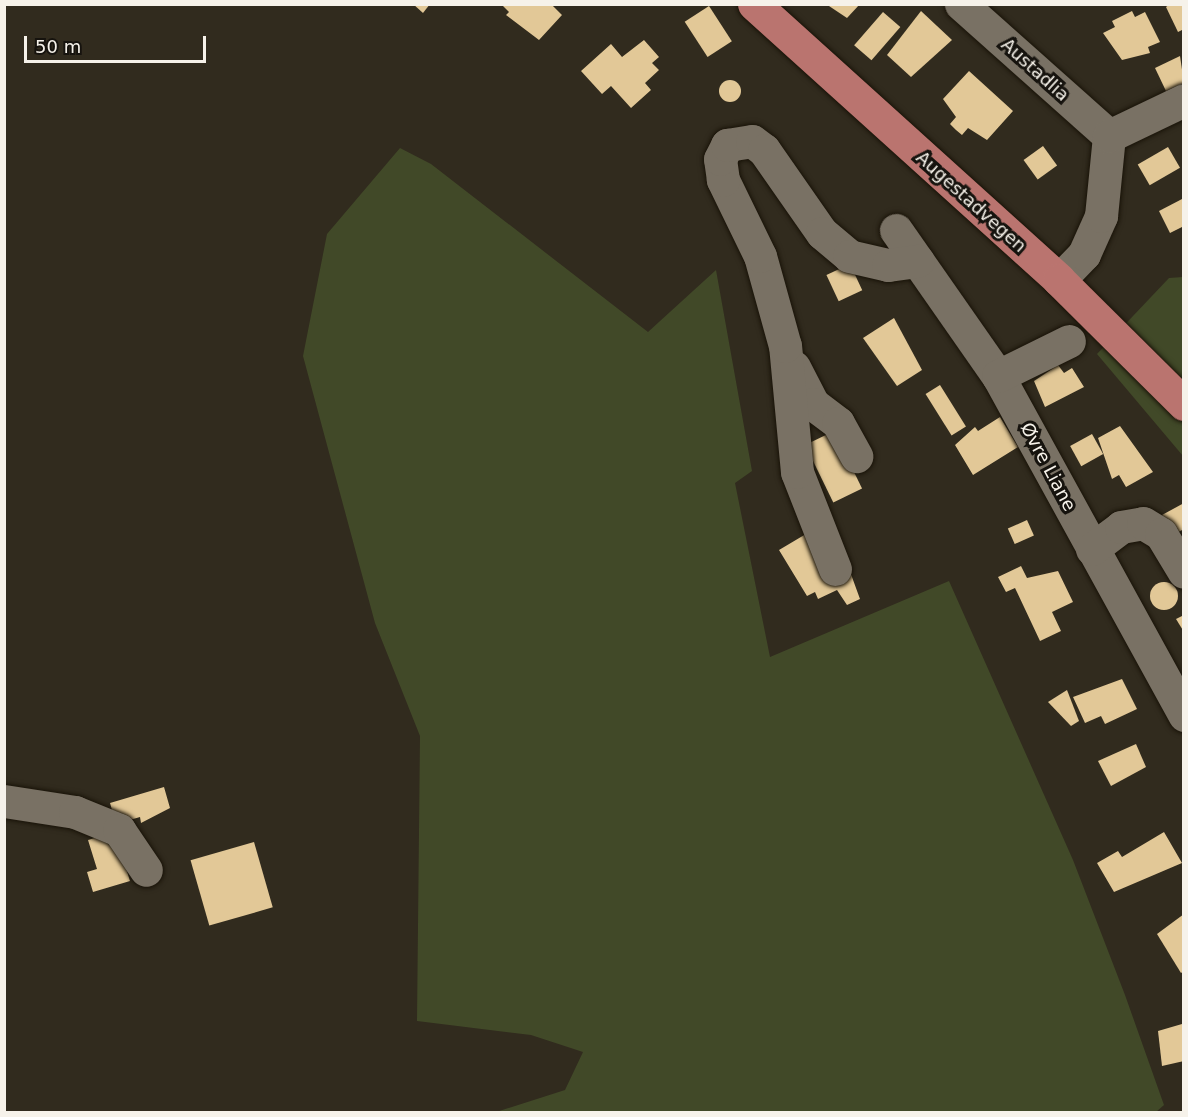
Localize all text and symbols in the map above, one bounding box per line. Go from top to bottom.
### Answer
scale bar [27,24,208,62]
street label: Austadlia [997,34,1073,106]
text: 50 m [35,36,81,57]
street label: Augestadvegen [911,147,1031,257]
street label: Øvre Liane [1016,419,1080,515]

